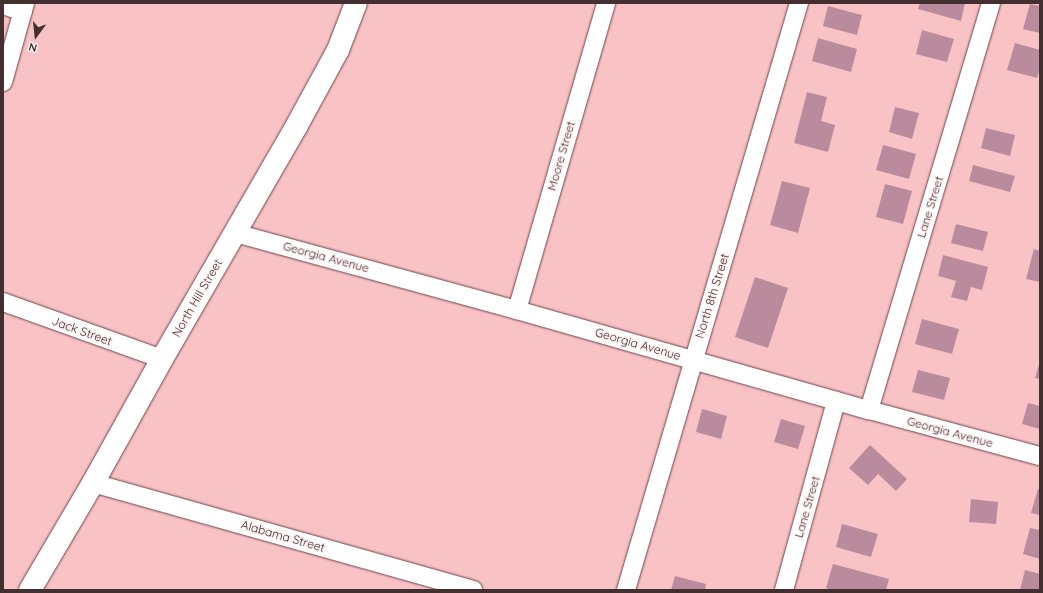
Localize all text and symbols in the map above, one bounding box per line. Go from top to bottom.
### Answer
north arrow [16,16,56,56]
text: N [27,40,39,55]
street label: Moore Street [544,120,578,192]
street label: Lane Street [914,175,946,239]
street label: Georgia Avenue [281,239,371,275]
street label: North 8th Street [692,252,732,340]
street label: North Hill Street [169,256,225,340]
street label: Jack Street [50,313,114,349]
street label: Georgia Avenue [594,325,682,363]
street label: Georgia Avenue [905,414,995,450]
street label: Lane Street [791,475,823,539]
street label: Alabama Street [239,517,327,555]

